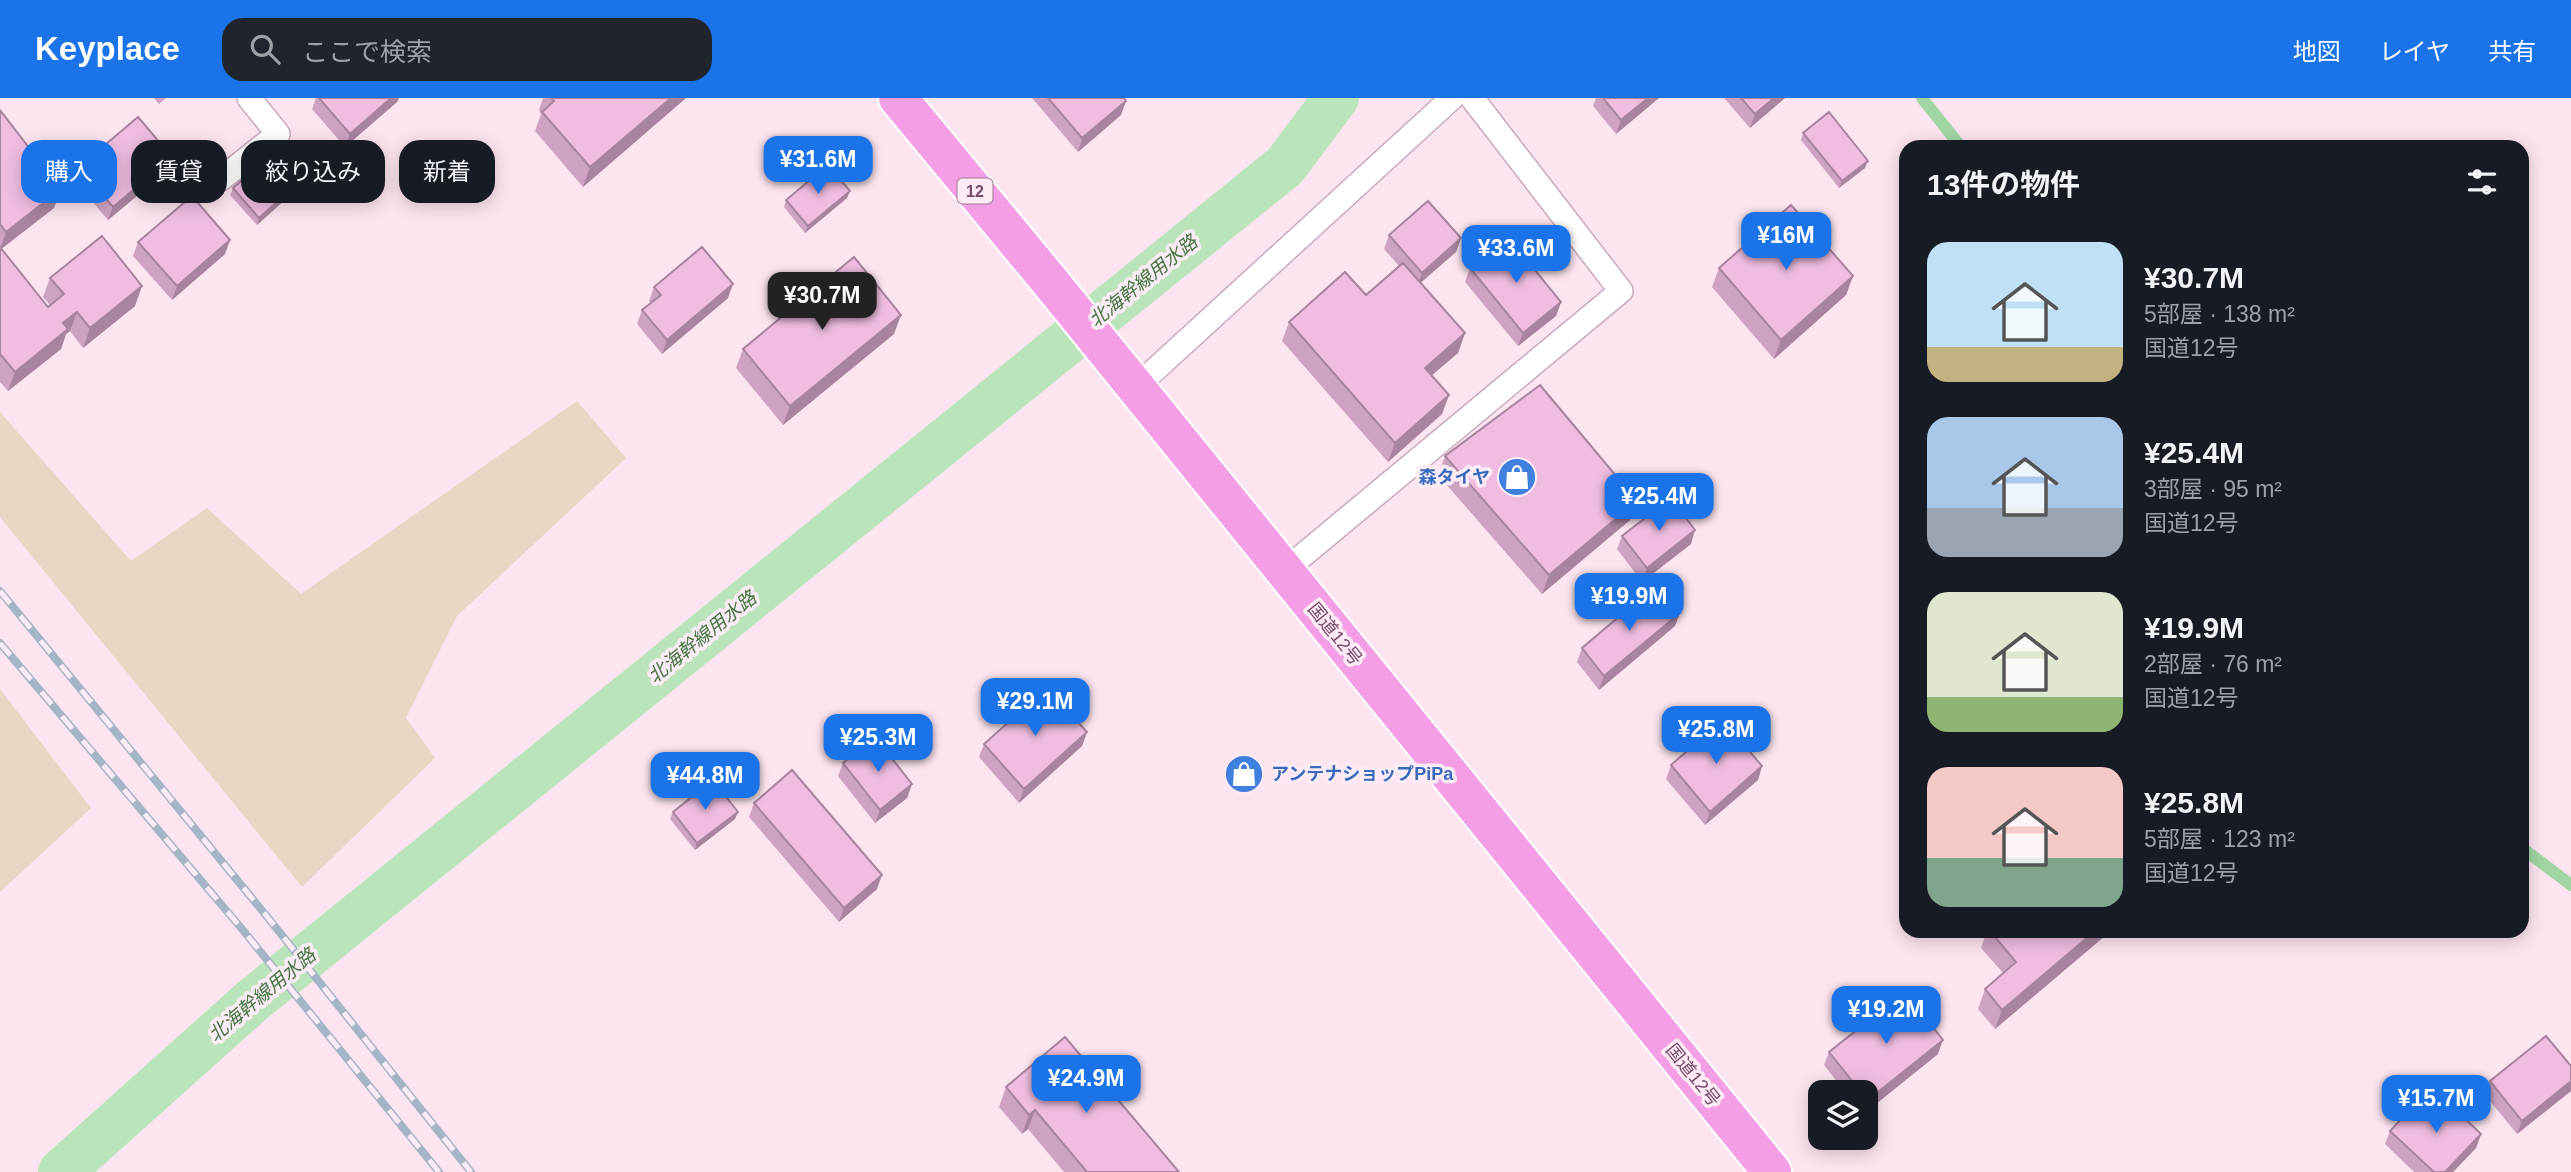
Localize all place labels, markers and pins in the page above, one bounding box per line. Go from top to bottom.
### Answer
pin: ¥31.6M [761,136,875,196]
pin: ¥16M [1745,212,1827,272]
pin: ¥33.6M [1459,226,1573,285]
pin: ¥30.7M [765,272,879,332]
shop icon: 森タイヤ [1496,456,1538,498]
place label: 森タイヤ [1419,467,1490,487]
pin: ¥25.4M [1602,474,1716,533]
pin: ¥19.9M [1572,574,1686,633]
pin: ¥29.1M [978,678,1092,738]
pin: ¥25.8M [1659,706,1773,766]
pin: ¥25.3M [821,714,935,774]
pin: ¥44.8M [648,752,762,812]
shop icon: アンテナショップPiPa [1223,753,1265,795]
place label: アンテナショップPiPa [1271,764,1454,784]
pin: ¥19.2M [1829,986,1943,1046]
pin: ¥24.9M [1029,1056,1143,1115]
pin: ¥15.7M [2379,1076,2493,1135]

